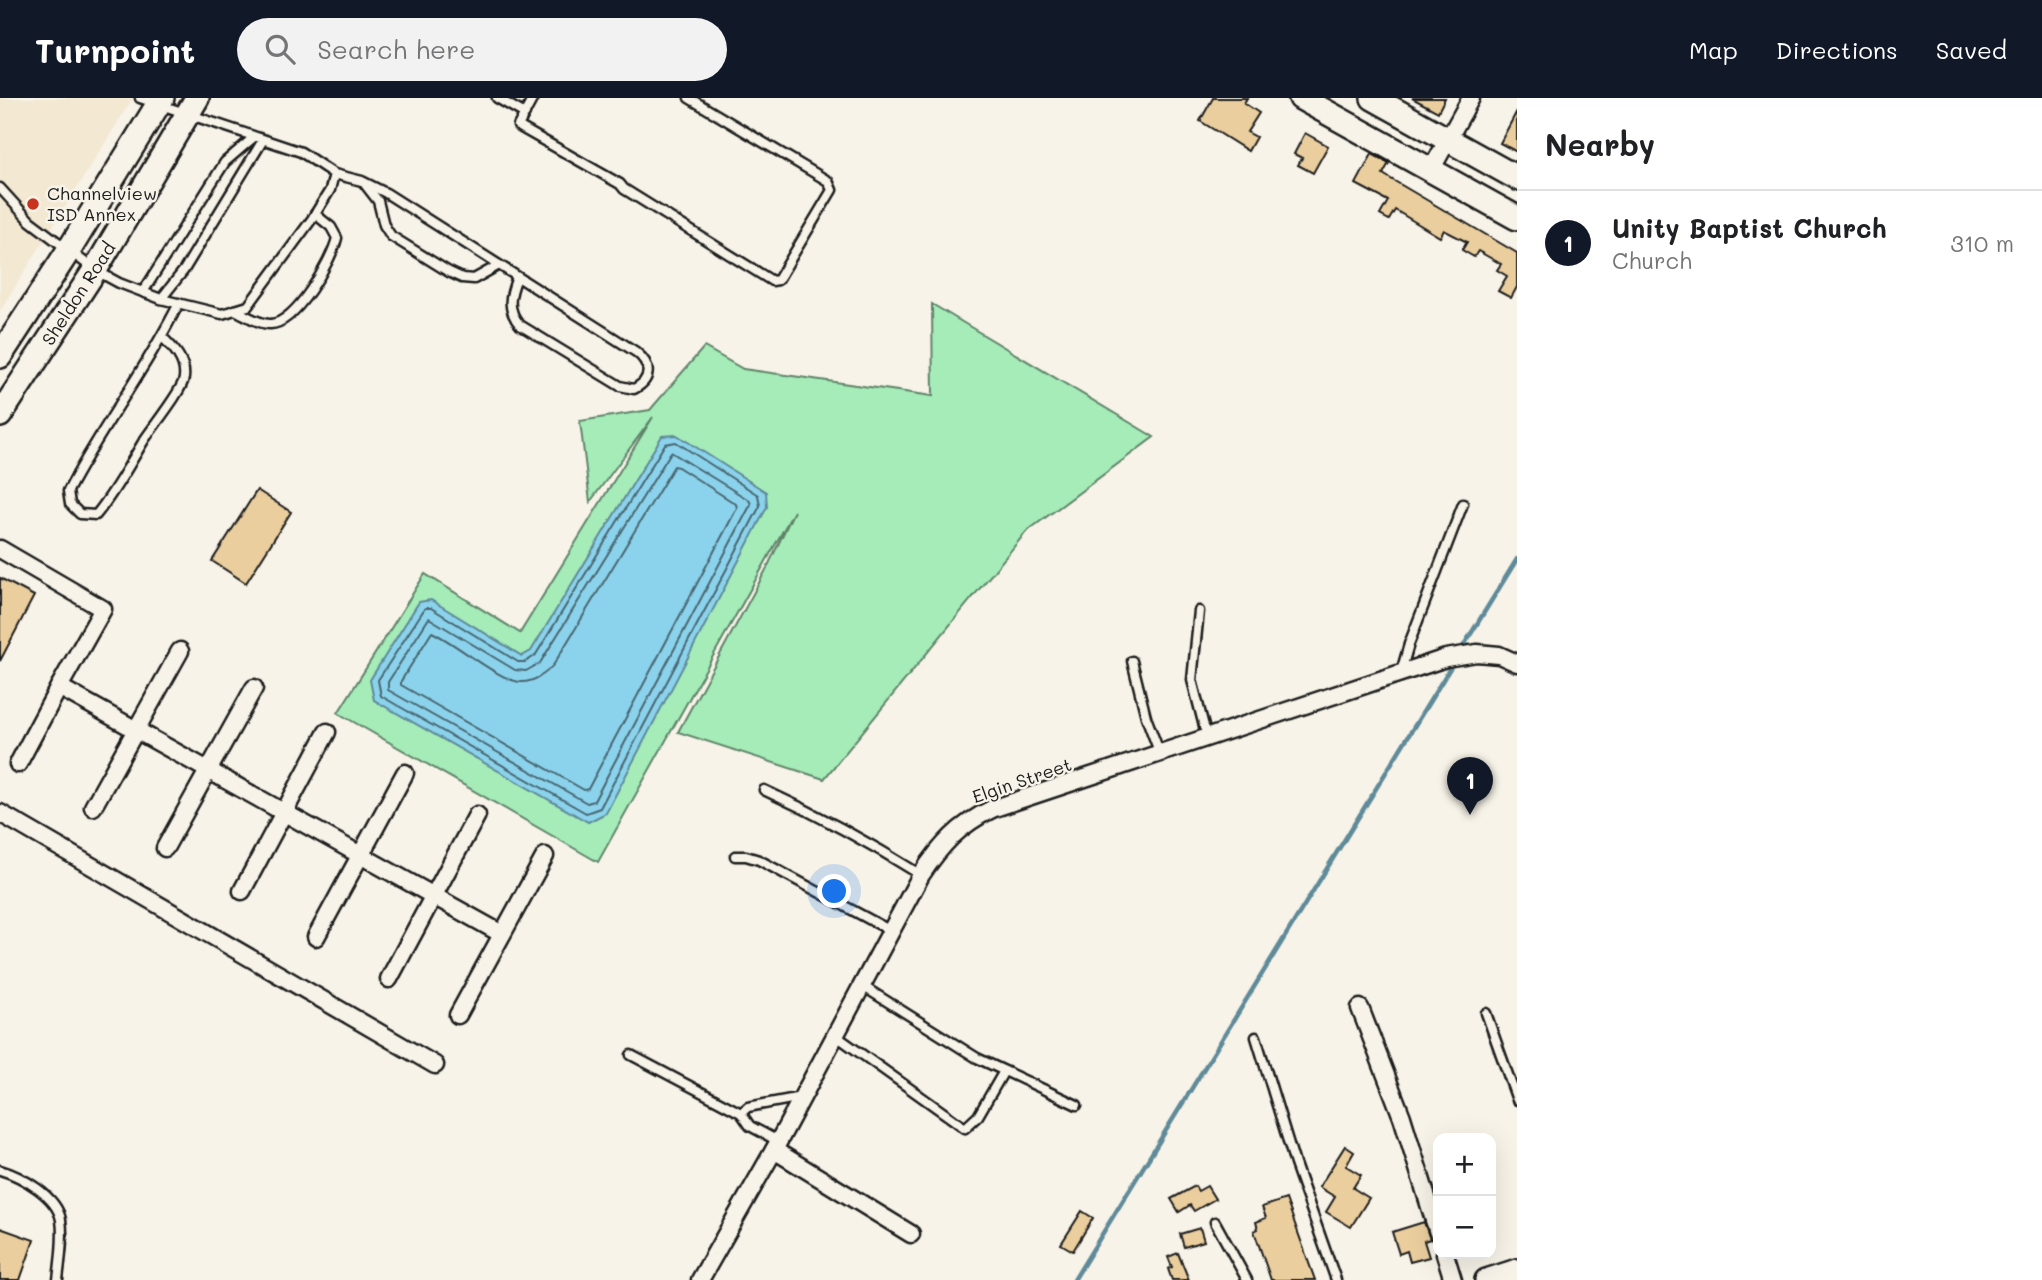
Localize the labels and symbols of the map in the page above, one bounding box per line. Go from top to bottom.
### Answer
place label: Channelview ISD Annex [47,181,157,226]
marker: Channelview ISD Annex [25,196,41,212]
street label: Sheldon Road [36,237,121,350]
street label: Elgin Street [969,752,1075,808]
pin: 1 [1447,757,1493,815]
your location [817,874,851,908]

